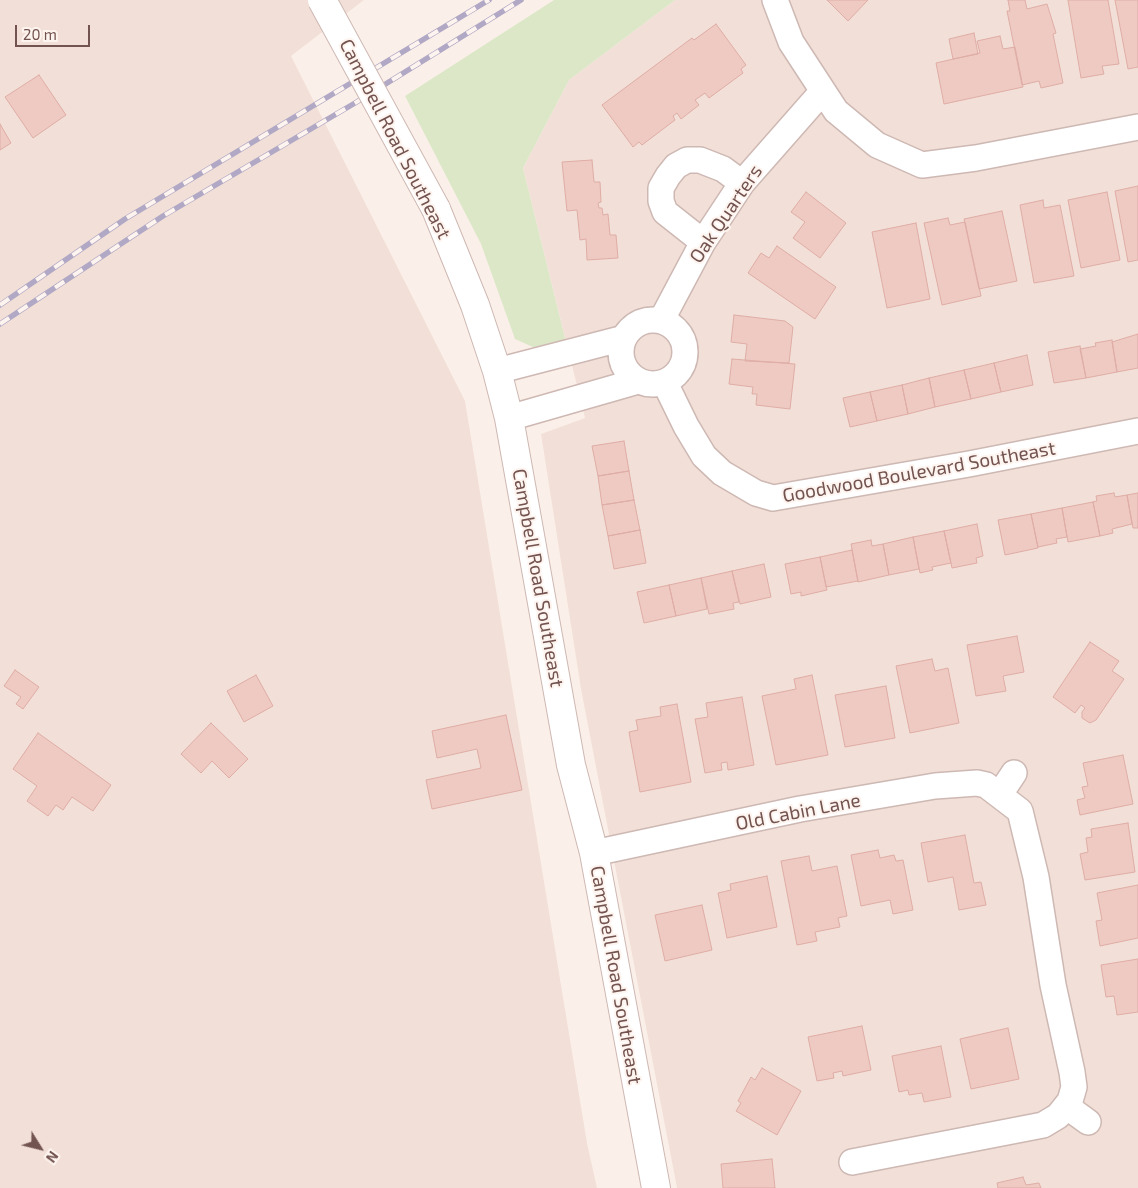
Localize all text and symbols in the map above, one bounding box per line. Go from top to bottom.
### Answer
scale bar [18,15,92,47]
text: 20 m [23,25,57,43]
street label: Campbell Road Southeast [335,35,455,243]
street label: Oak Quarters [685,161,767,267]
street label: Goodwood Boulevard Southeast [781,437,1057,507]
street label: Campbell Road Southeast [508,467,568,689]
street label: Old Cabin Lane [734,789,862,835]
street label: Campbell Road Southeast [586,864,646,1086]
north arrow [15,1123,65,1173]
text: N [43,1148,62,1166]

